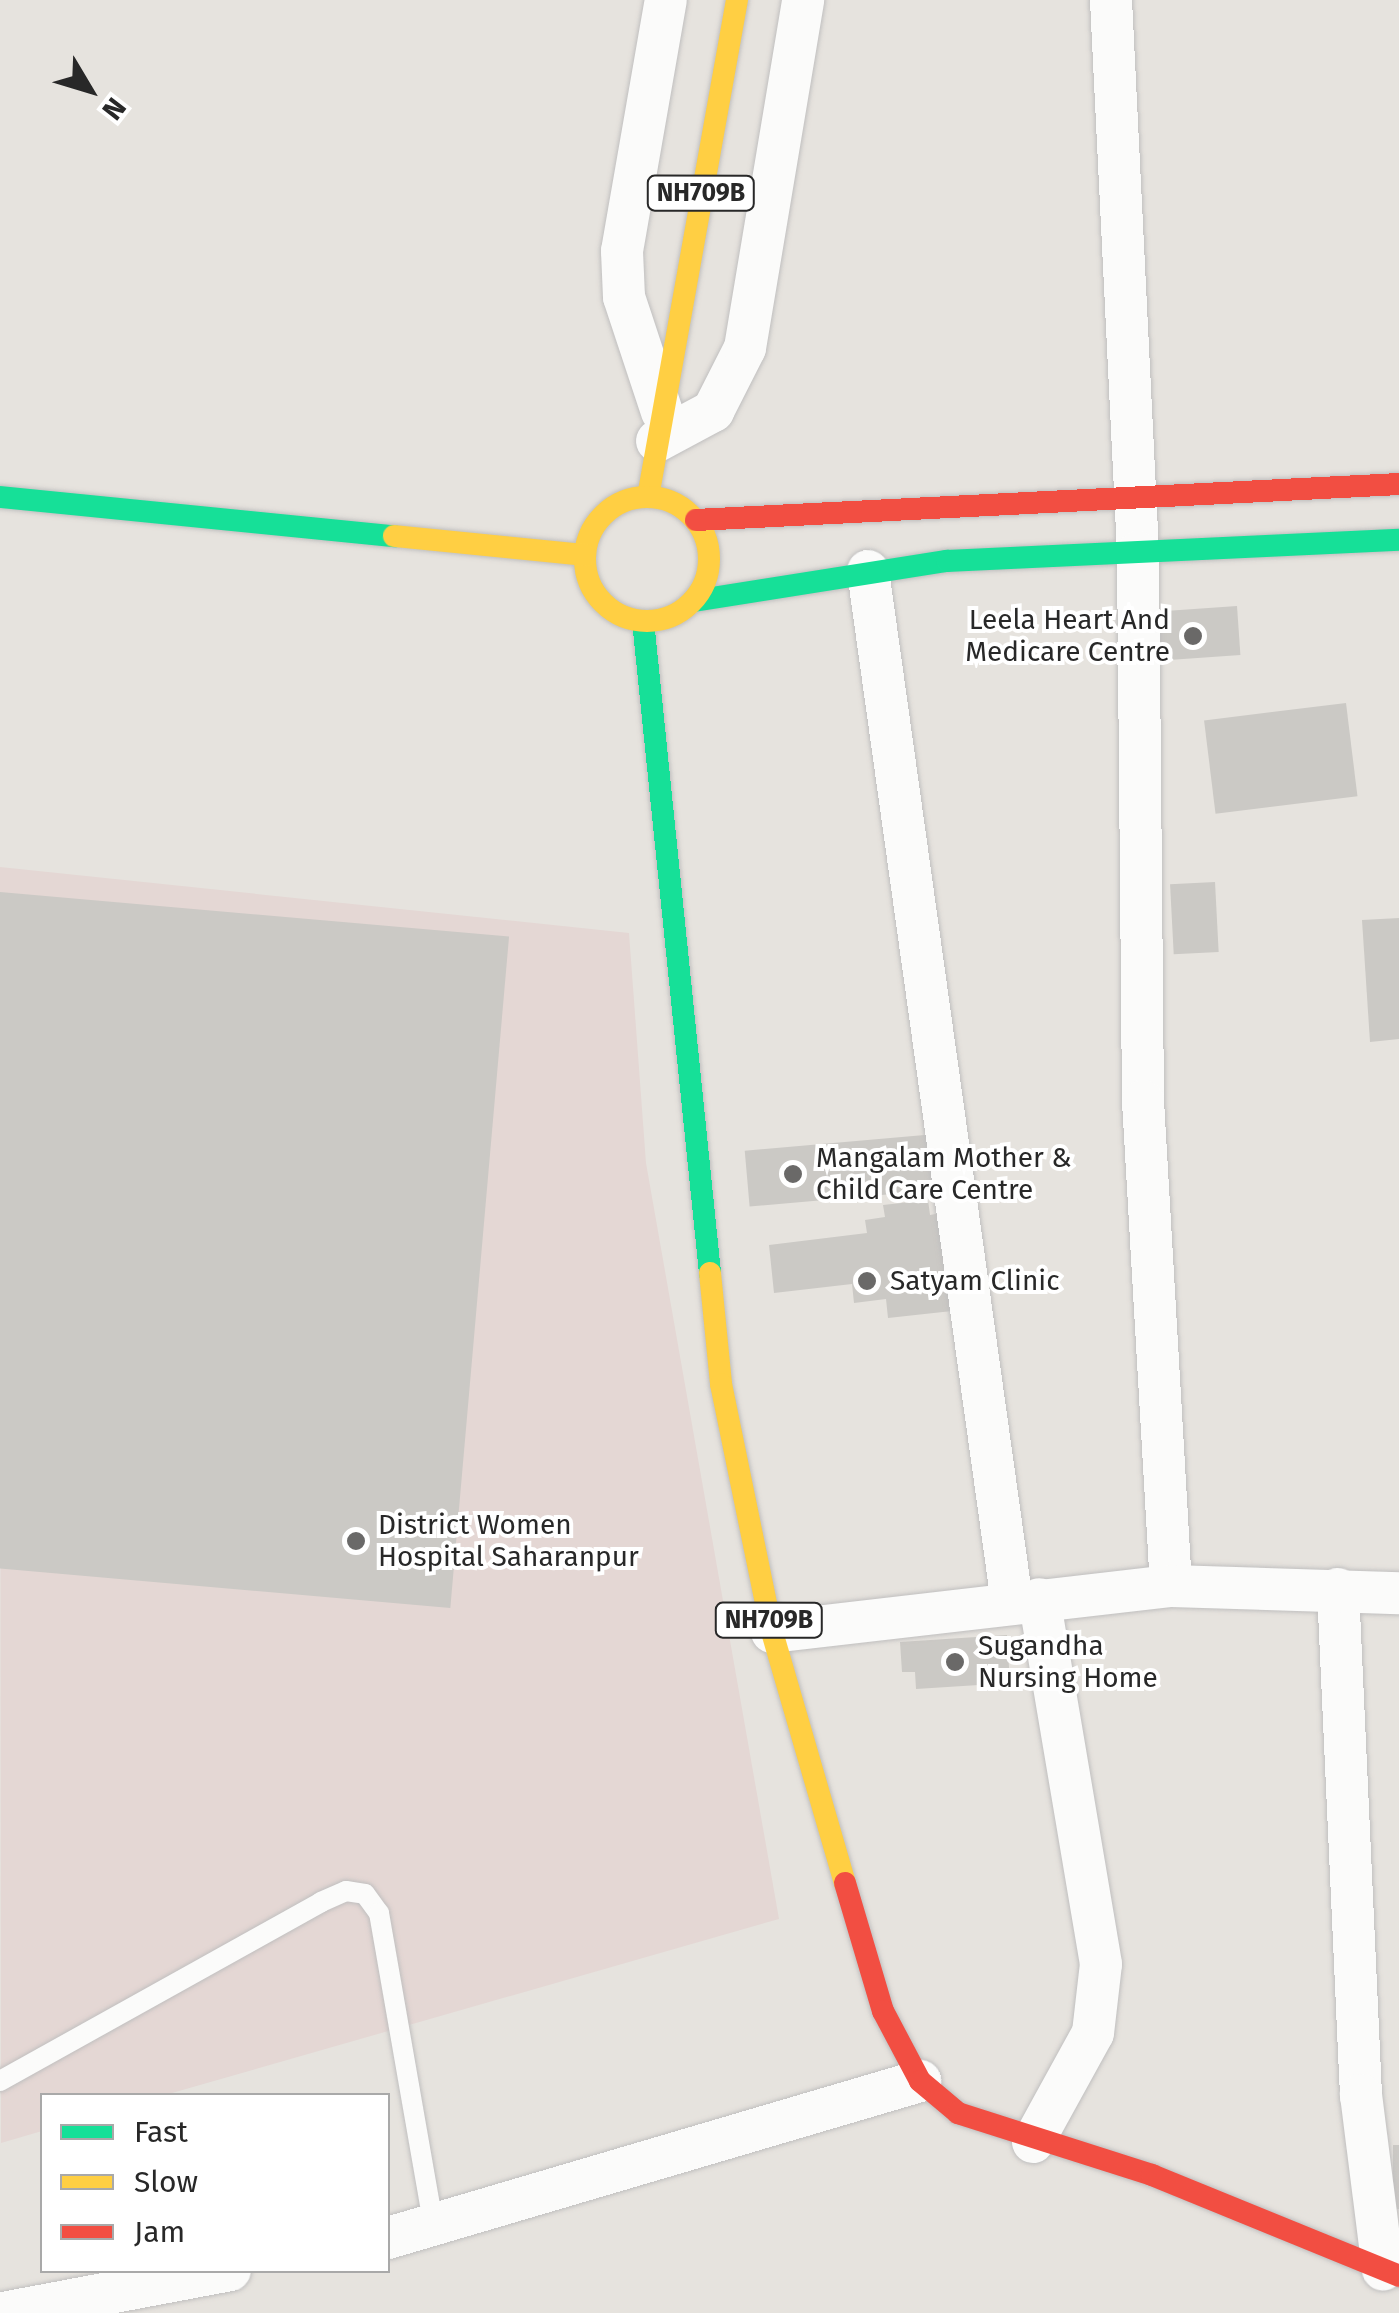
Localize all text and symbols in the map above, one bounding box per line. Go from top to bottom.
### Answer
north arrow [40,40,140,140]
text: N [95,91,133,126]
road number: NH709B [646,173,756,213]
place label: Leela Heart And Medicare Centre [965,603,1170,669]
marker: Leela Heart And Medicare Centre [1180,623,1206,649]
place label: Mangalam Mother & Child Care Centre [816,1141,1072,1207]
marker: Mangalam Mother & Child Care Centre [780,1161,806,1187]
place label: Satyam Clinic [890,1264,1060,1298]
marker: Satyam Clinic [854,1268,880,1294]
place label: District Women Hospital Saharanpur [378,1508,639,1574]
marker: District Women Hospital Saharanpur [343,1528,369,1554]
road number: NH709B [714,1600,824,1640]
place label: Sugandha Nursing Home [978,1629,1158,1695]
marker: Sugandha Nursing Home [942,1649,968,1675]
legend [40,2093,390,2273]
text: Fast [134,2114,188,2150]
text: Slow [134,2164,198,2200]
text: Jam [134,2214,185,2250]

